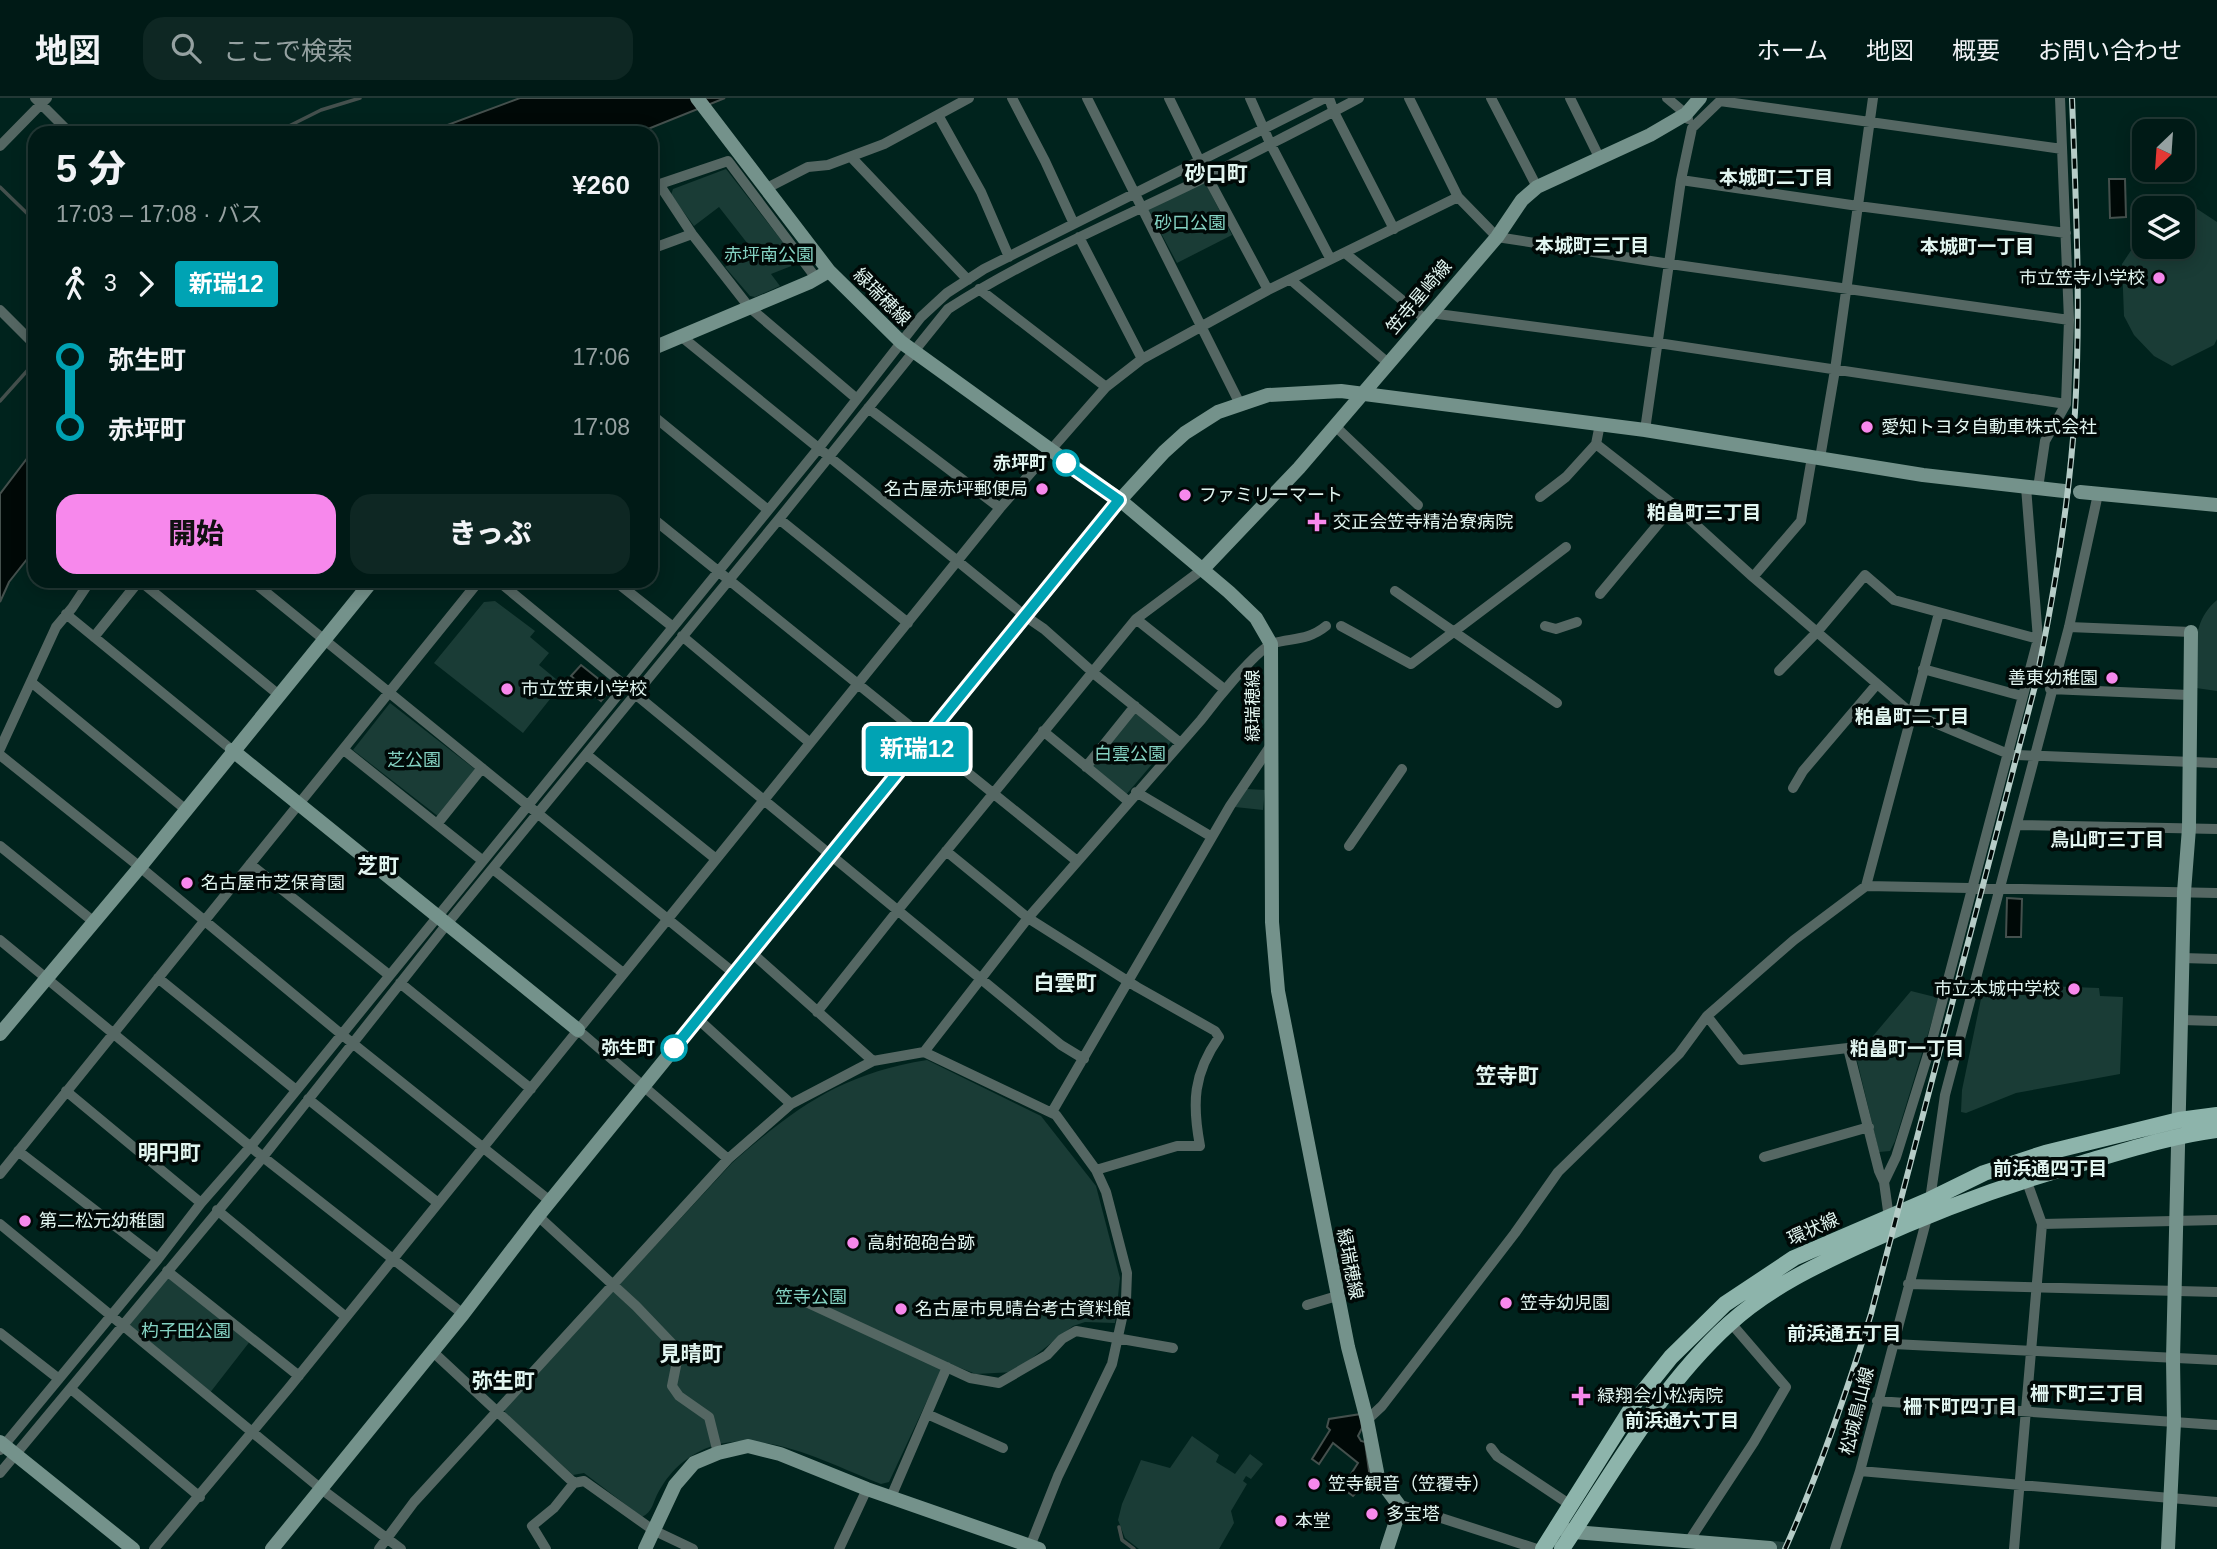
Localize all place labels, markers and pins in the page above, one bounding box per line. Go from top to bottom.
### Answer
place label: 市立笠寺小学校 [2019,268,2145,288]
marker: 市立笠寺小学校 [2151,270,2167,286]
place label: 愛知トヨタ自動車株式会社 [1881,417,2097,437]
marker: 愛知トヨタ自動車株式会社 [1859,419,1875,435]
marker: 赤坪町 [1053,450,1079,476]
place label: 赤坪町 [993,453,1047,473]
place label: 名古屋赤坪郵便局 [884,479,1028,499]
marker: 名古屋赤坪郵便局 [1034,481,1050,497]
place label: ファミリーマート [1199,485,1343,505]
marker: ファミリーマート [1177,487,1193,503]
marker: 交正会笠寺精治寮病院 [1307,512,1327,532]
place label: 交正会笠寺精治寮病院 [1333,512,1513,532]
place label: 善東幼稚園 [2008,668,2098,688]
marker: 善東幼稚園 [2104,670,2120,686]
place label: 市立笠東小学校 [521,679,647,699]
marker: 市立笠東小学校 [499,681,515,697]
place label: 名古屋市芝保育園 [201,873,345,893]
marker: 名古屋市芝保育園 [179,875,195,891]
place label: 市立本城中学校 [1934,979,2060,999]
marker: 市立本城中学校 [2066,981,2082,997]
marker: 弥生町 [661,1035,687,1061]
place label: 弥生町 [601,1038,655,1058]
place label: 第二松元幼稚園 [39,1211,165,1231]
marker: 第二松元幼稚園 [17,1213,33,1229]
place label: 高射砲砲台跡 [867,1233,975,1253]
marker: 高射砲砲台跡 [845,1235,861,1251]
place label: 笠寺幼児園 [1520,1293,1610,1313]
marker: 笠寺幼児園 [1498,1295,1514,1311]
place label: 名古屋市見晴台考古資料館 [915,1299,1131,1319]
marker: 名古屋市見晴台考古資料館 [893,1301,909,1317]
marker: 緑翔会小松病院 [1571,1386,1591,1406]
place label: 緑翔会小松病院 [1597,1386,1723,1406]
place label: 笠寺観音（笠覆寺） [1328,1474,1490,1494]
marker: 笠寺観音（笠覆寺） [1306,1476,1322,1492]
place label: 多宝塔 [1386,1504,1440,1524]
marker: 多宝塔 [1364,1506,1380,1522]
place label: 本堂 [1295,1511,1331,1531]
marker: 本堂 [1273,1513,1289,1529]

